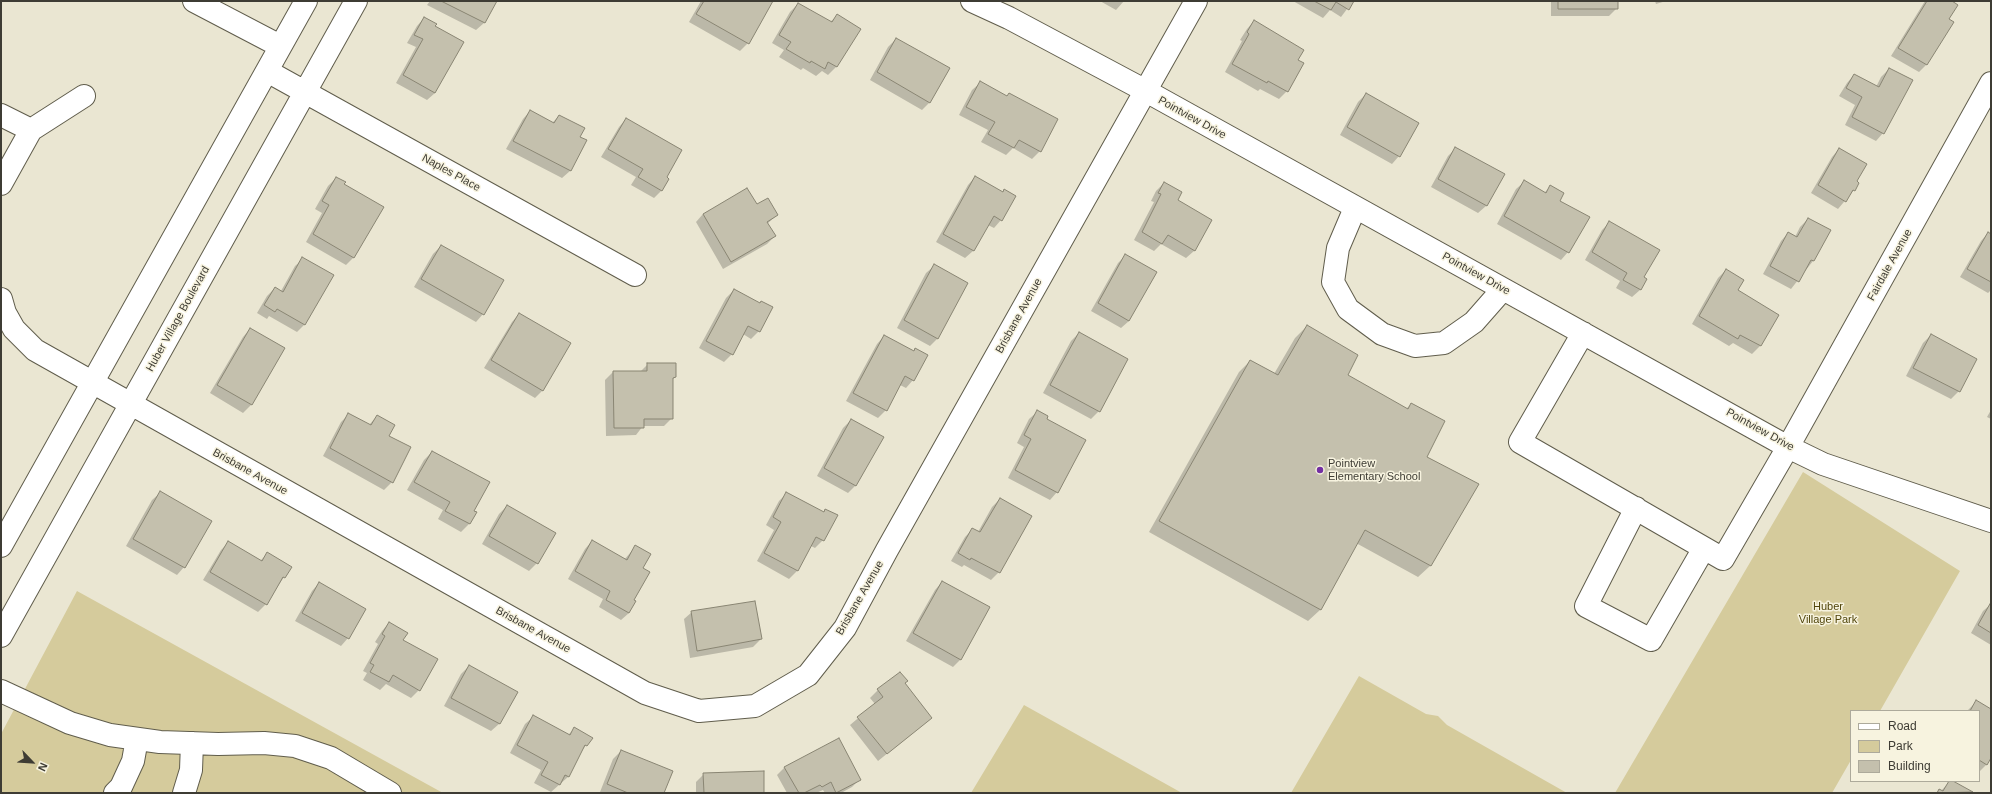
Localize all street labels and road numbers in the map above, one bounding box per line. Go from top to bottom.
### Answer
street label: Pointview Drive [1156,94,1228,142]
street label: Naples Place [419,152,483,194]
street label: Fairdale Avenue [1865,227,1915,303]
street label: Pointview Drive [1440,250,1512,298]
street label: Huber Village Boulevard [144,264,212,374]
street label: Brisbane Avenue [993,276,1045,356]
street label: Pointview Drive [1724,406,1796,454]
street label: Brisbane Avenue [210,446,290,498]
street label: Brisbane Avenue [833,559,887,637]
street label: Brisbane Avenue [493,604,573,656]

